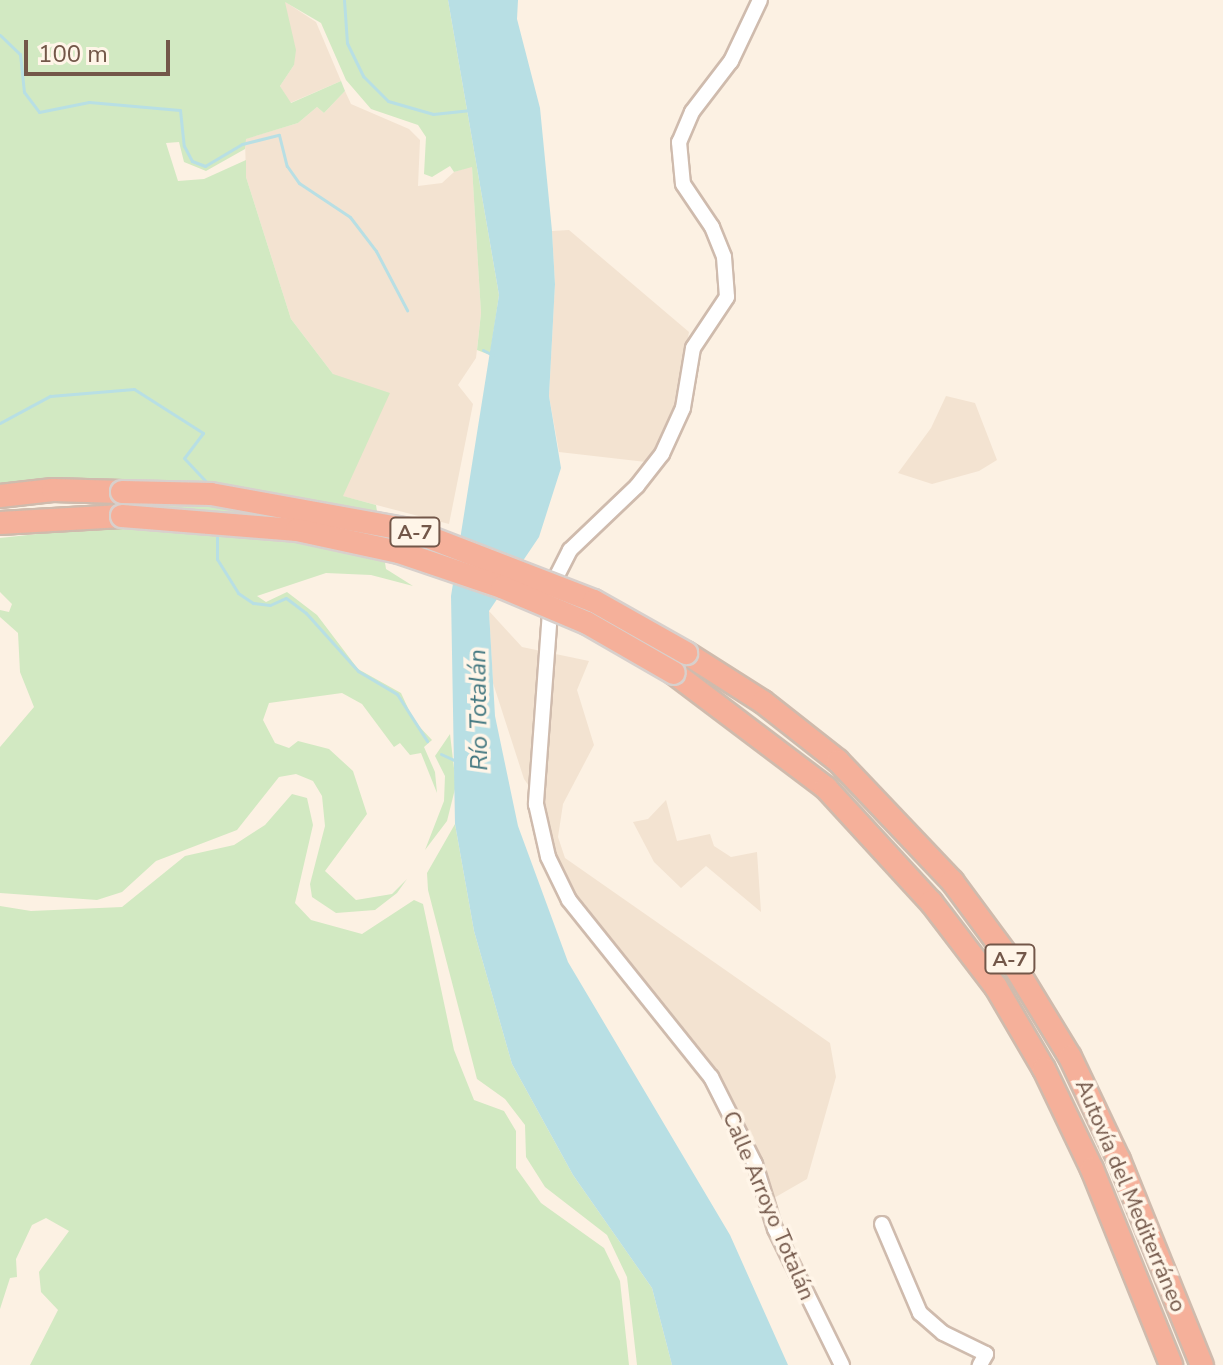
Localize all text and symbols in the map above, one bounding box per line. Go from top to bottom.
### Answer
scale bar [28,24,174,74]
text: 100 m [38,38,108,70]
road number: A-7 [389,516,441,548]
water label: Río Totalán [464,649,494,771]
road number: A-7 [984,943,1036,975]
street label: Autovía del Mediterráneo [1069,1076,1191,1316]
street label: Calle Arroyo Totalán [716,1107,820,1305]

